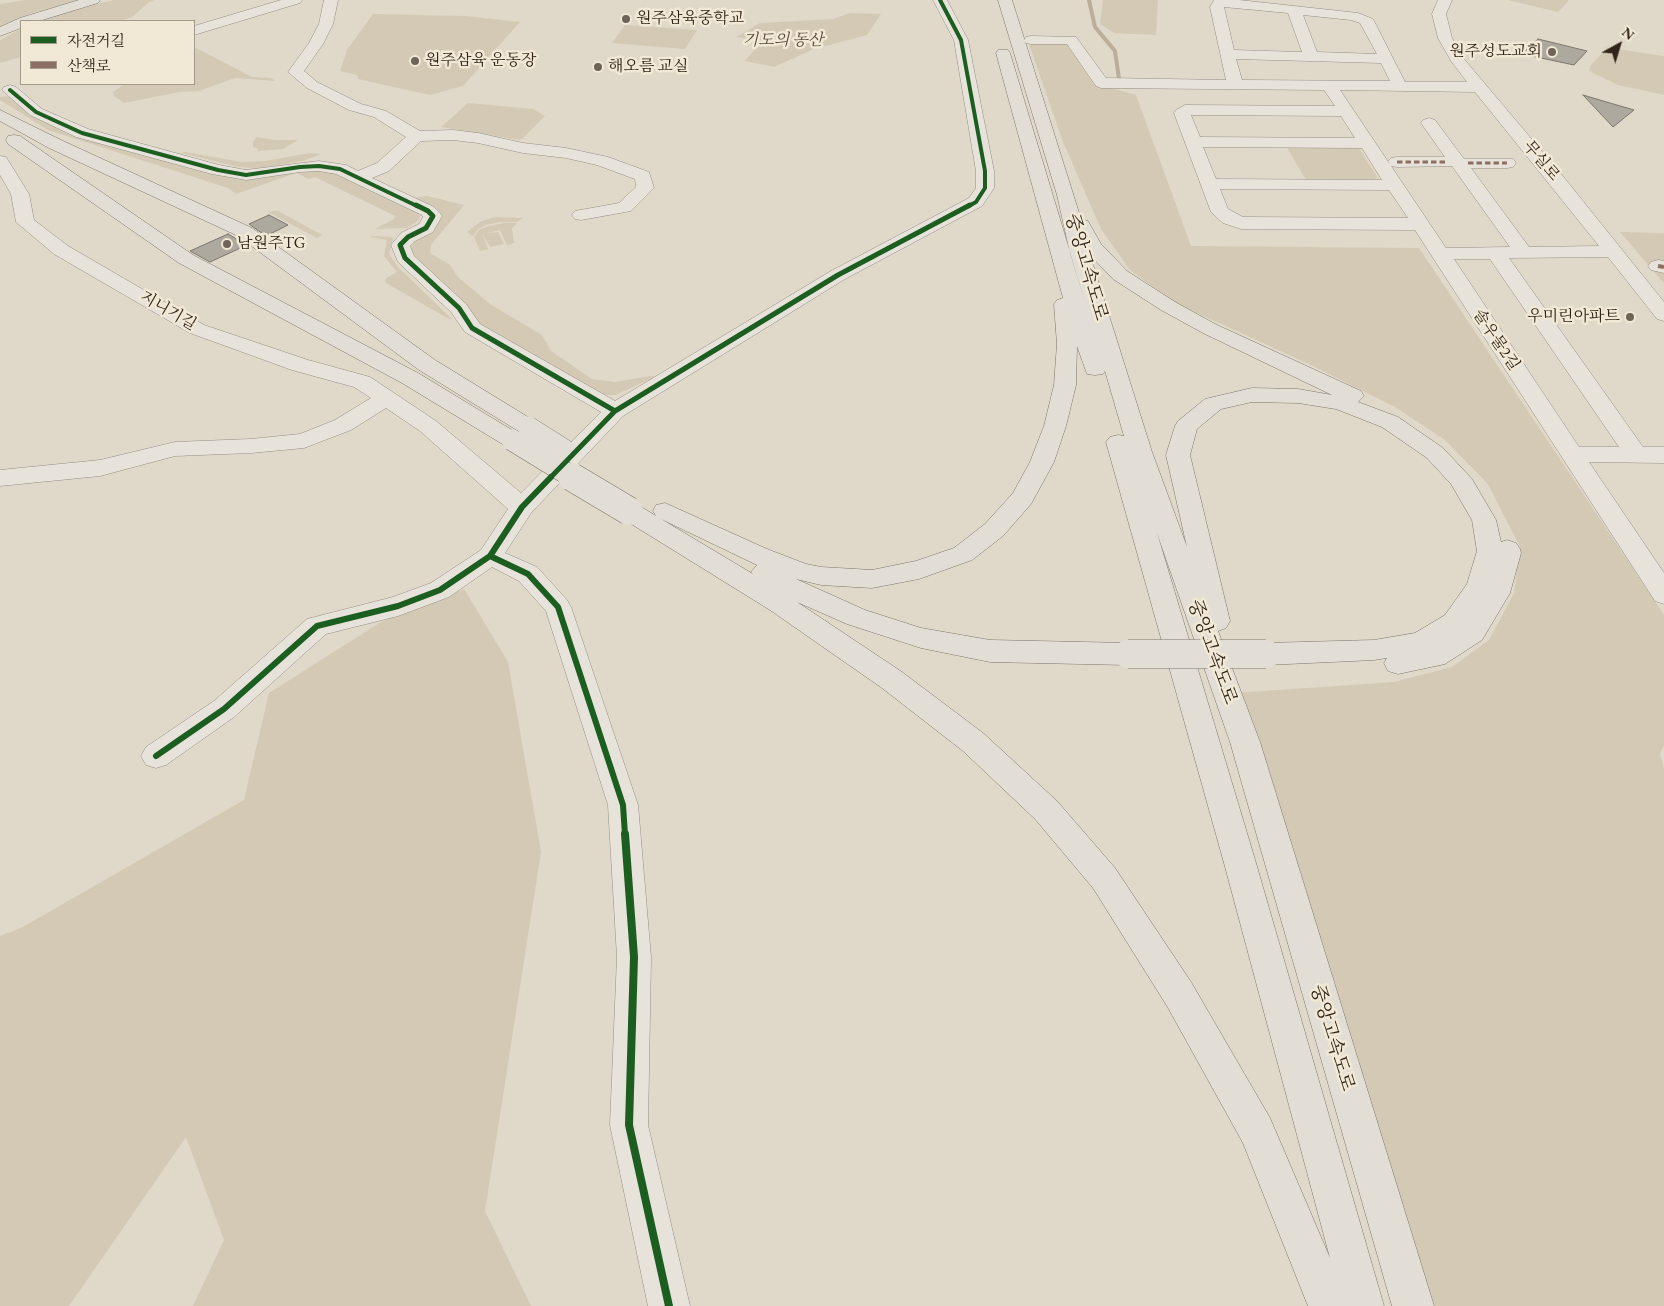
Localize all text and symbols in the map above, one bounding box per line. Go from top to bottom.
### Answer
place label: 원주삼육중학교 [636,9,744,29]
marker: 원주삼육중학교 [620,13,632,25]
legend [20,20,195,85]
north arrow [1594,20,1644,70]
text: N [1618,23,1638,44]
text: 자전거길 [67,31,125,50]
park label: 기도의 동산 [743,31,823,51]
place label: 원주성도교회 [1449,42,1542,62]
marker: 원주성도교회 [1546,46,1558,58]
place label: 원주삼육 운동장 [425,51,536,71]
marker: 원주삼육 운동장 [409,55,421,67]
text: 산책로 [67,56,110,75]
place label: 해오름 교실 [608,57,688,77]
marker: 해오름 교실 [592,61,604,73]
street label: 무실로 [1519,137,1563,185]
street label: 중앙고속도로 [1060,211,1112,323]
place label: 남원주TG [237,234,305,254]
marker: 남원주TG [221,238,233,250]
street label: 지니기길 [136,287,200,335]
street label: 솔우물2길 [1469,306,1523,374]
place label: 우미린아파트 [1527,307,1620,327]
marker: 우미린아파트 [1624,311,1636,323]
street label: 중앙고속도로 [1182,596,1242,708]
street label: 중앙고속도로 [1305,982,1359,1094]

